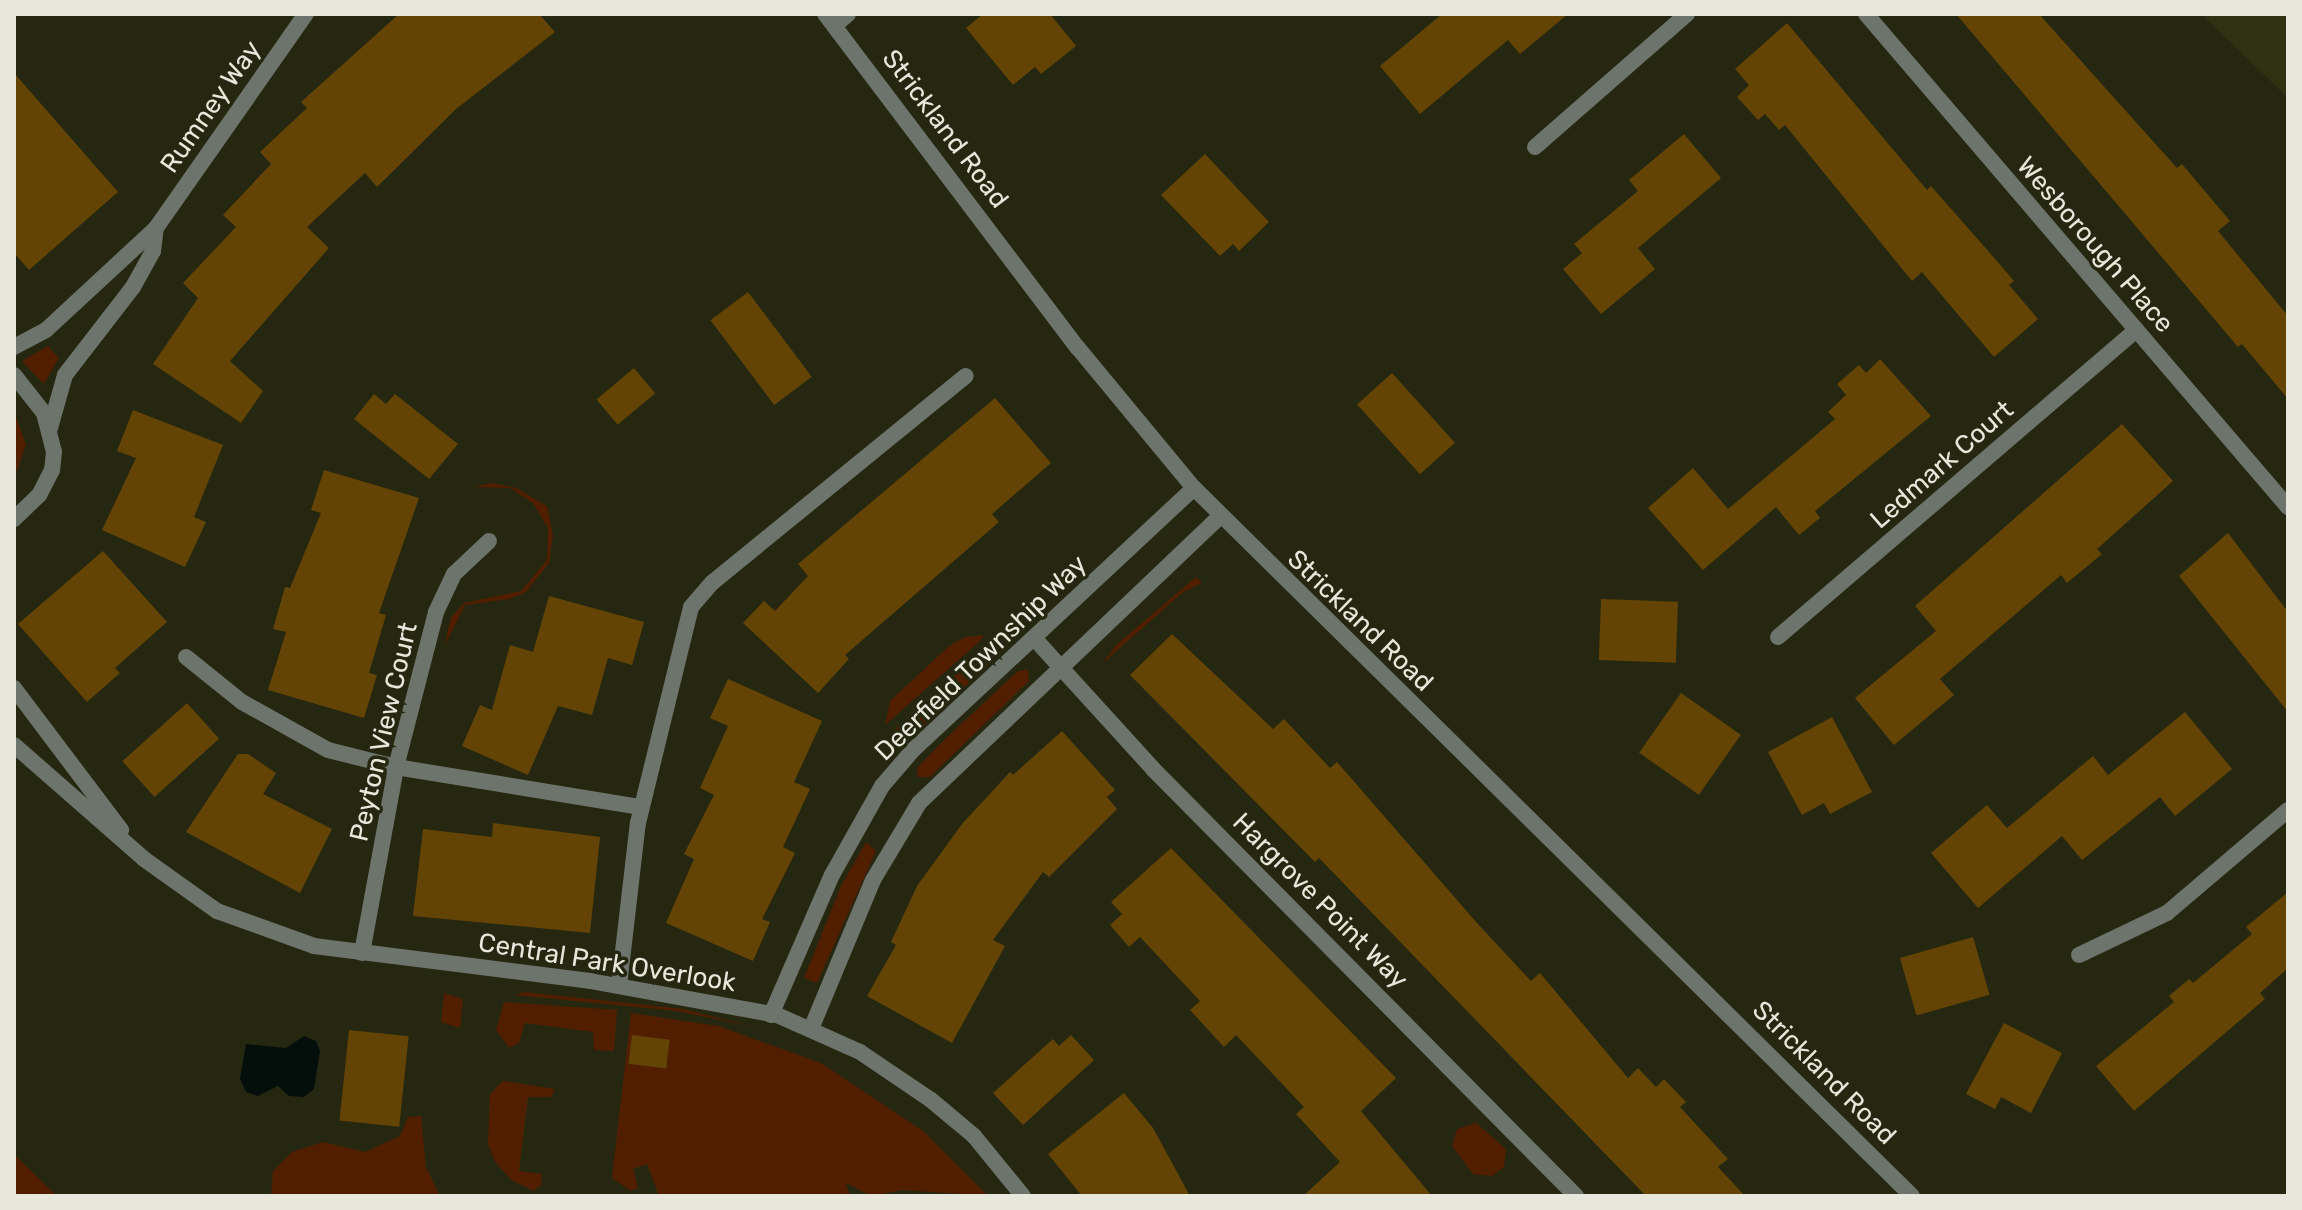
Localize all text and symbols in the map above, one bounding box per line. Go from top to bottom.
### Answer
street label: Rumney Way [154,35,268,179]
street label: Strickland Road [875,44,1015,214]
street label: Wesborough Place [2010,151,2180,339]
street label: Ledmark Court [1864,394,2020,536]
street label: Strickland Road [1281,544,1439,698]
street label: Deerfield Township Way [868,548,1094,768]
street label: Peyton View Court [344,619,424,845]
street label: Hargrove Point Way [1226,807,1414,995]
street label: Central Park Overlook [476,927,738,999]
street label: Strickland Road [1746,995,1902,1151]

